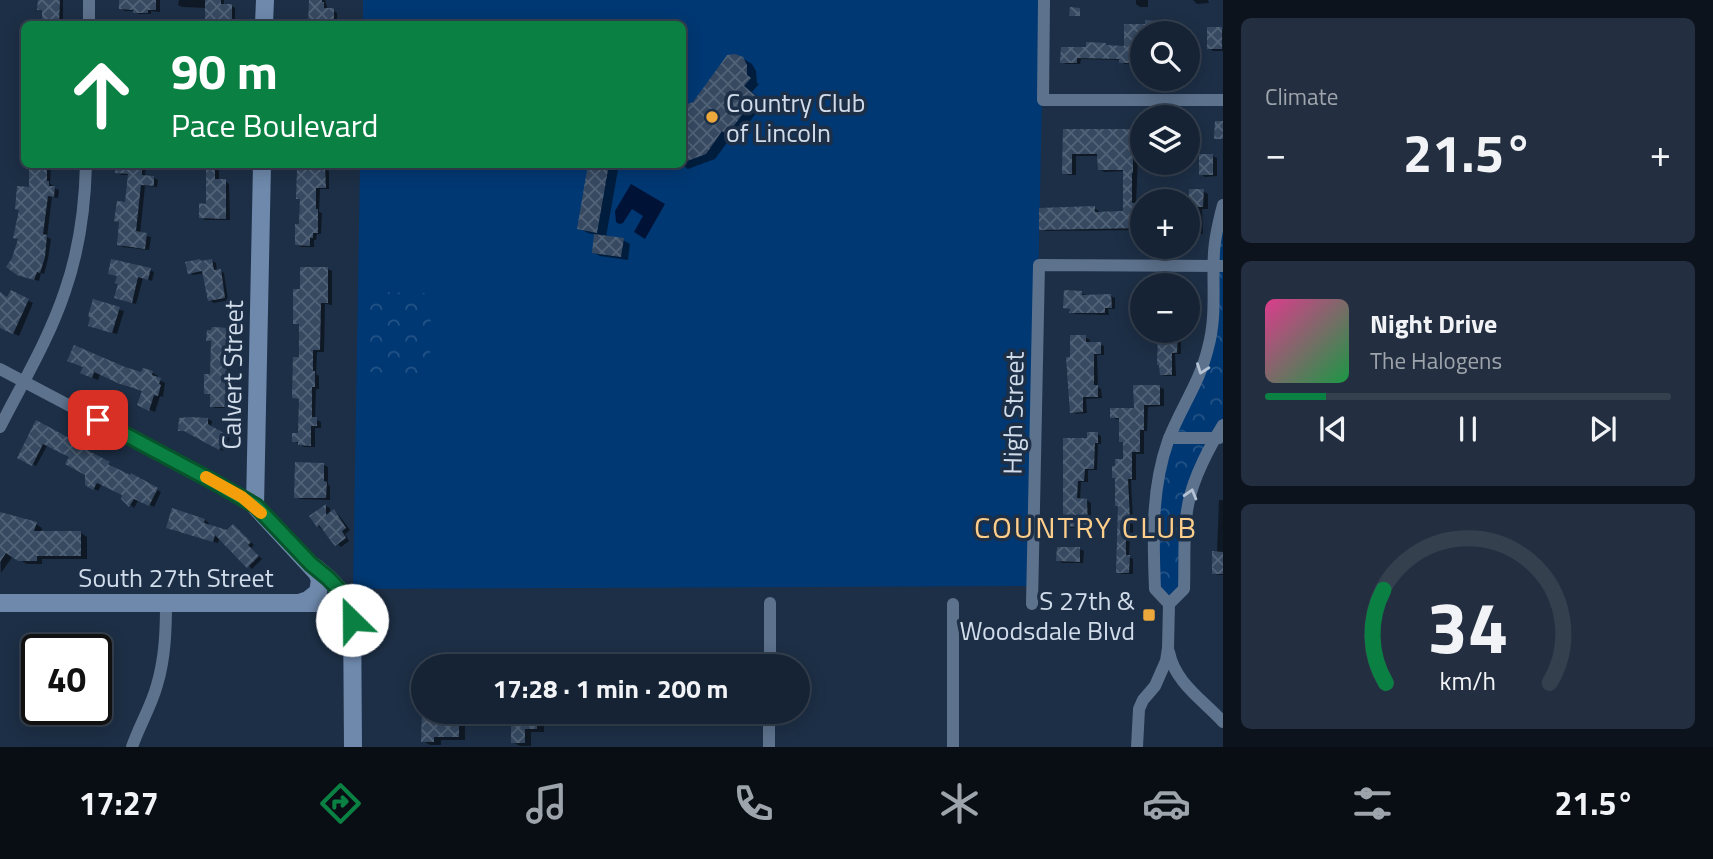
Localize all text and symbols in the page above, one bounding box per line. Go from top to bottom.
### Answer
map controls [1130,21,1200,343]
button: search [1130,21,1200,91]
text: 90 m [171,33,278,108]
icon: ahead [56,49,147,140]
text: Climate [1265,79,1338,114]
place label: Country Club of Lincoln [726,83,865,152]
text: Pace Boulevard [171,101,378,149]
button: layers [1130,105,1200,175]
marker: Country Club of Lincoln [704,109,720,125]
text: 21.5° [1403,113,1533,192]
text: − [1265,124,1286,182]
text: + [1650,124,1671,182]
button: + [1130,189,1200,259]
button: − [1130,273,1200,343]
street label: Calvert Street [211,300,253,450]
text: Night Drive [1370,304,1497,343]
text: The Halogens [1370,343,1502,378]
street label: High Street [992,351,1034,475]
one-way arrow [1196,362,1210,374]
pin [68,390,128,450]
icon: arrive [79,401,117,439]
icon: previous [1314,410,1352,448]
icon: pause [1449,410,1487,448]
icon: next [1584,410,1622,448]
one-way arrow [1183,488,1198,500]
district label: COUNTRY CLUB [974,504,1198,550]
street label: South 27th Street [78,558,274,597]
text: 34 [1427,571,1509,681]
place label: S 27th & Woodsdale Blvd [959,581,1135,650]
position arrow [315,583,389,657]
marker: S 27th & Woodsdale Blvd [1141,607,1157,623]
speed limit sign: 40 [21,634,112,725]
text: km/h [1440,661,1496,699]
text: 17:28 · 1 min · 200 m [493,669,728,708]
text: 17:27 [79,779,159,827]
icon: directions [316,779,365,828]
icon: music [522,779,571,828]
icon: phone [729,779,778,828]
icon: climate [935,779,984,828]
icon: car [1142,779,1191,828]
icon: filters [1348,779,1397,828]
text: 21.5° [1554,779,1634,827]

